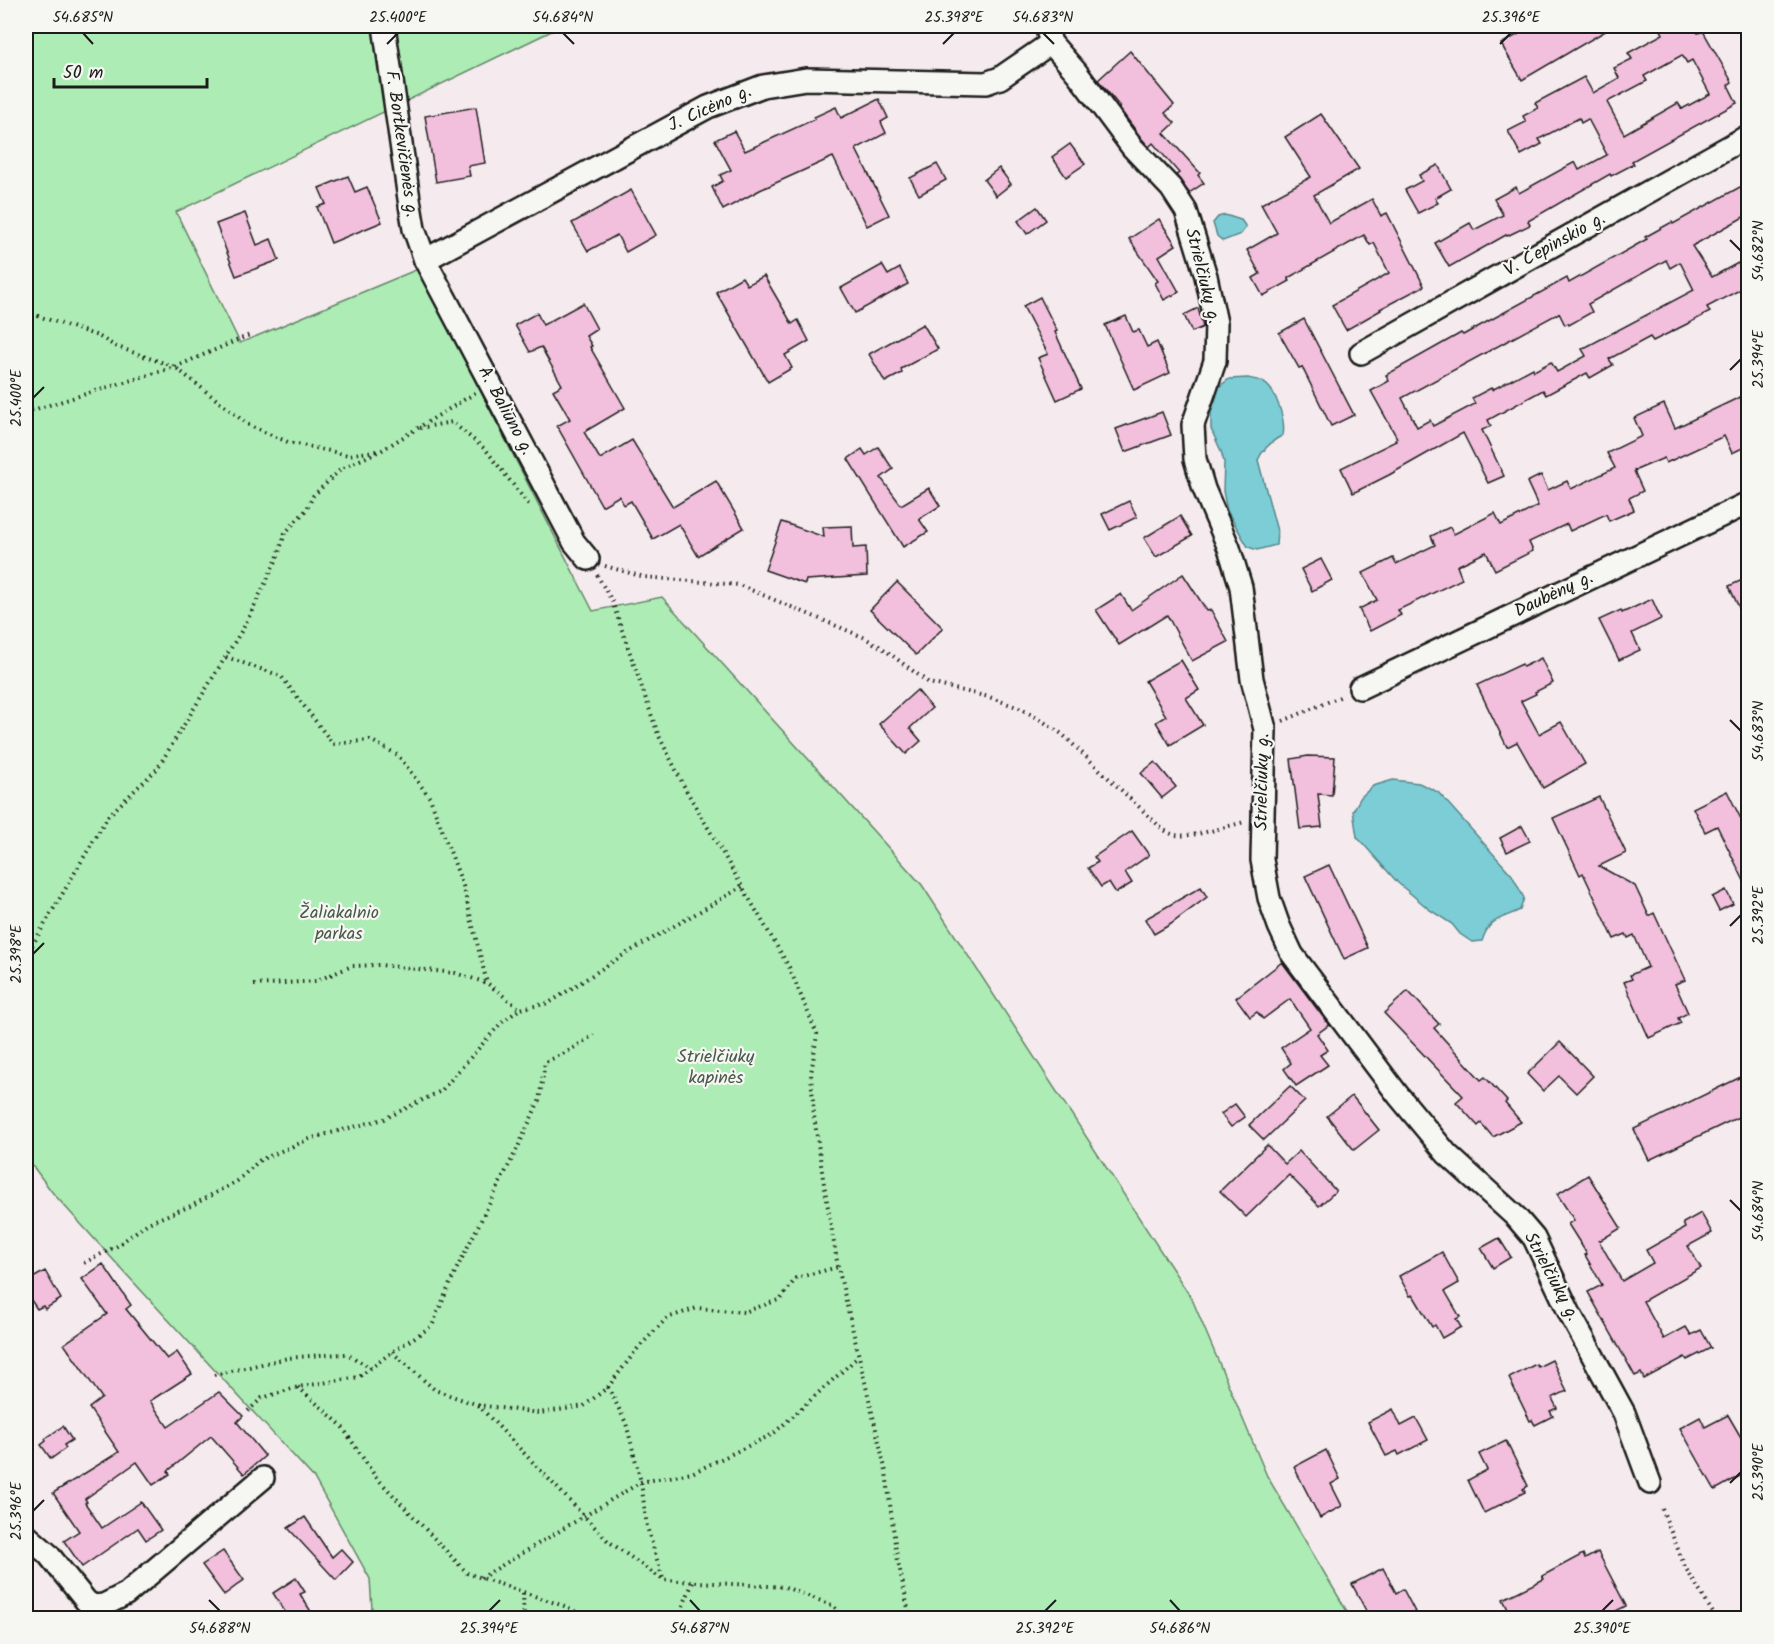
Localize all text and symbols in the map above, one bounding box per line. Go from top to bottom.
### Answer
text: 54.685°N [53,6,113,30]
text: 25.400°E [369,6,428,30]
text: 54.684°N [533,6,593,30]
text: 25.398°E [924,6,985,30]
text: 54.683°N [1012,6,1074,30]
text: 25.396°E [1482,6,1541,30]
scale bar [54,51,207,89]
text: 50 m [63,59,103,88]
street label: F. Bortkevičienės g. [376,69,426,219]
street label: J. Cicėno g. [664,78,756,140]
street label: V. Čepinskio g. [1499,205,1611,285]
text: 54.682°N [1747,220,1771,282]
street label: Strielčiukų g. [1176,225,1228,327]
text: 25.394°E [1747,329,1771,388]
street label: A. Baliūno g. [469,361,541,461]
text: 25.400°E [5,368,29,427]
street label: Daubėnų g. [1510,564,1598,626]
text: 54.683°N [1747,700,1771,762]
street label: Strielčiukų g. [1248,733,1278,831]
text: 25.392°E [1747,884,1771,944]
park label: Žaliakalnio parkas [299,899,379,949]
text: 25.398°E [5,923,29,984]
park label: Strielčiukų kapinės [677,1043,755,1093]
text: 54.684°N [1747,1181,1771,1241]
street label: Strielčiukų g. [1515,1227,1587,1327]
text: 25.390°E [1747,1442,1771,1501]
text: 25.396°E [5,1481,29,1540]
text: 54.688°N [189,1617,251,1641]
text: 25.394°E [460,1617,519,1641]
text: 54.687°N [670,1617,730,1641]
text: 25.392°E [1016,1617,1076,1641]
text: 54.686°N [1150,1617,1210,1641]
text: 25.390°E [1573,1617,1632,1641]

